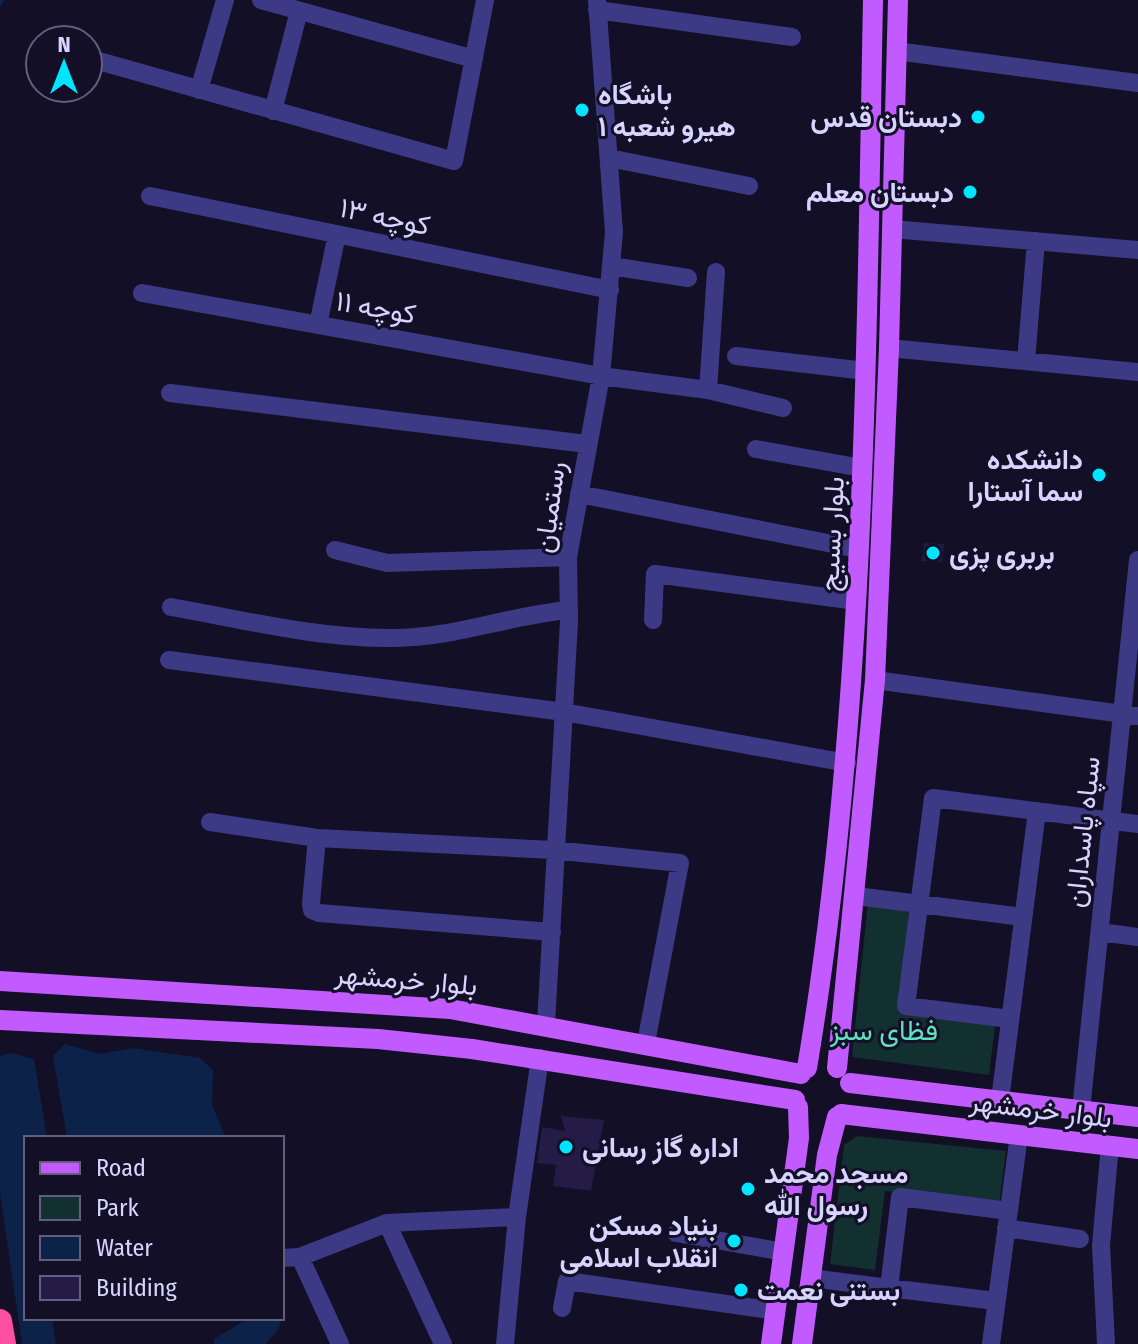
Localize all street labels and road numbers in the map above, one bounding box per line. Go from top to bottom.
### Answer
street label: کوچه ۱۳ [336,191,433,244]
street label: کوچه ۱۱ [333,284,419,333]
street label: رستمیان [527,459,573,555]
street label: بلوار بسیج [812,476,854,593]
street label: سپاه پاسداران [1058,755,1109,909]
street label: بلوار خرمشهر [332,957,479,1003]
street label: بلوار خرمشهر [967,1084,1114,1136]

